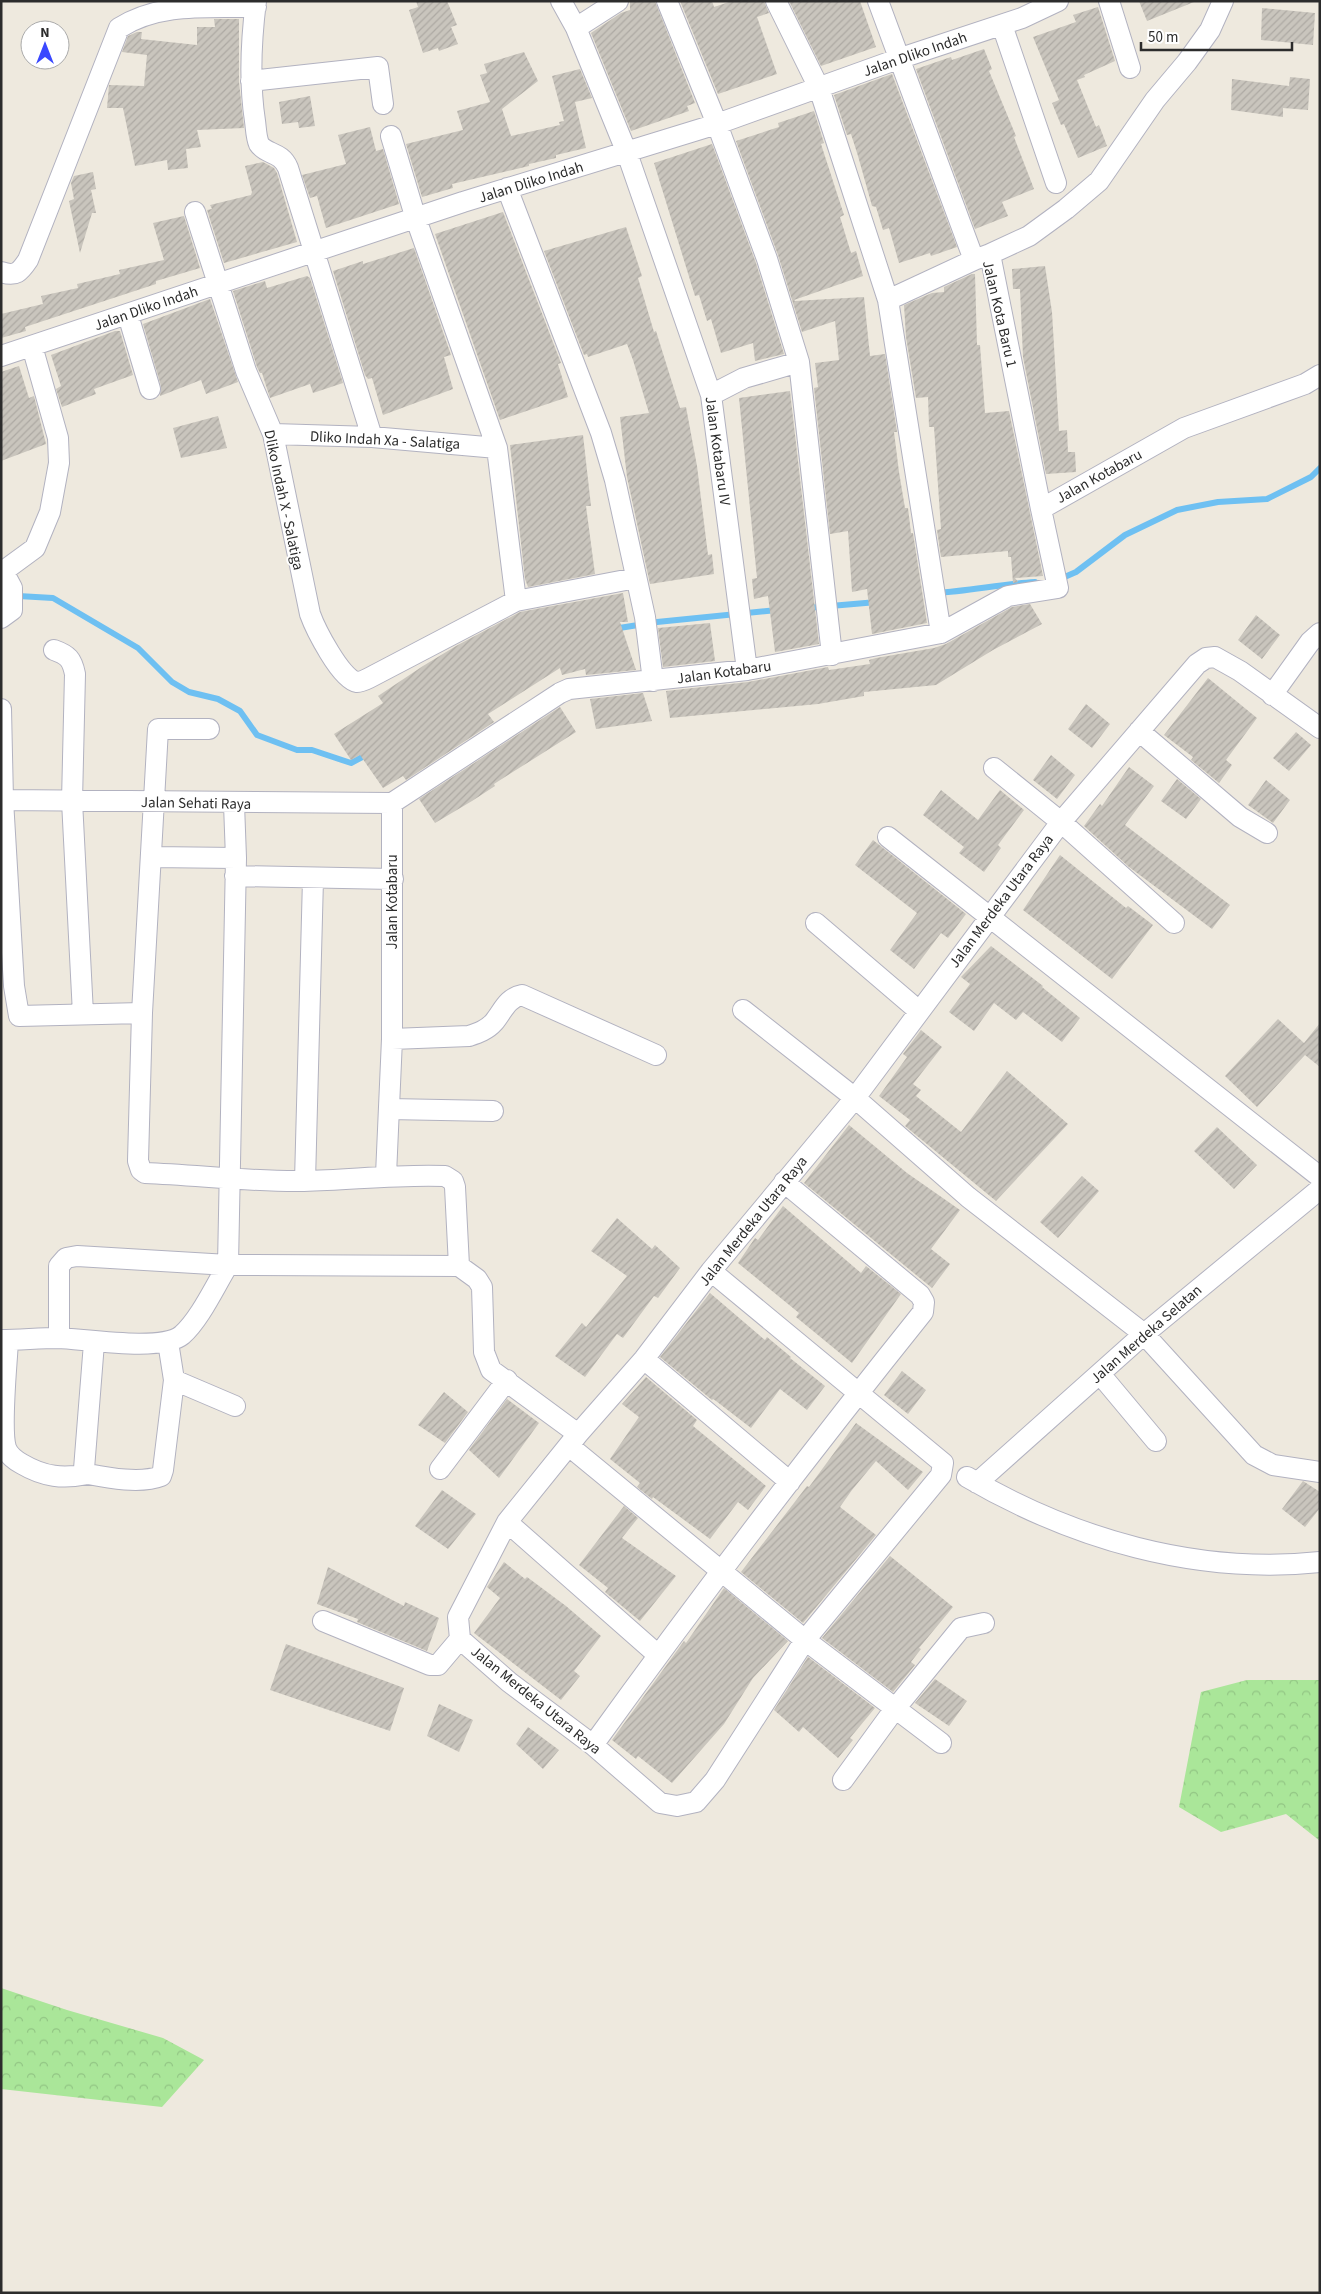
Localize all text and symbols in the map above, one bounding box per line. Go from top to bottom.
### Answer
north arrow [20,20,70,70]
scale bar [1141,20,1292,52]
text: N [40,23,50,43]
street label: Jalan Dliko Indah [860,27,970,82]
text: 50 m [1148,27,1178,48]
street label: Jalan Dliko Indah [476,157,586,208]
street label: Jalan Kota Baru 1 [977,259,1022,370]
street label: Jalan Dliko Indah [91,281,201,336]
street label: Jalan Kotabaru IV [699,395,736,507]
street label: Dliko Indah Xa - Salatiga [309,426,461,455]
street label: Dliko Indah X - Salatiga [258,428,309,572]
street label: Jalan Kotabaru [1053,444,1146,509]
street label: Jalan Kotabaru [676,655,773,690]
street label: Jalan Sehati Raya [141,792,251,815]
street label: Jalan Merdeka Utara Raya [944,830,1059,972]
street label: Jalan Kotabaru [382,854,403,950]
street label: Jalan Merdeka Utara Raya [694,1152,813,1291]
street label: Jalan Merdeka Selatan [1086,1280,1207,1389]
street label: Jalan Merdeka Utara Raya [466,1641,605,1760]

